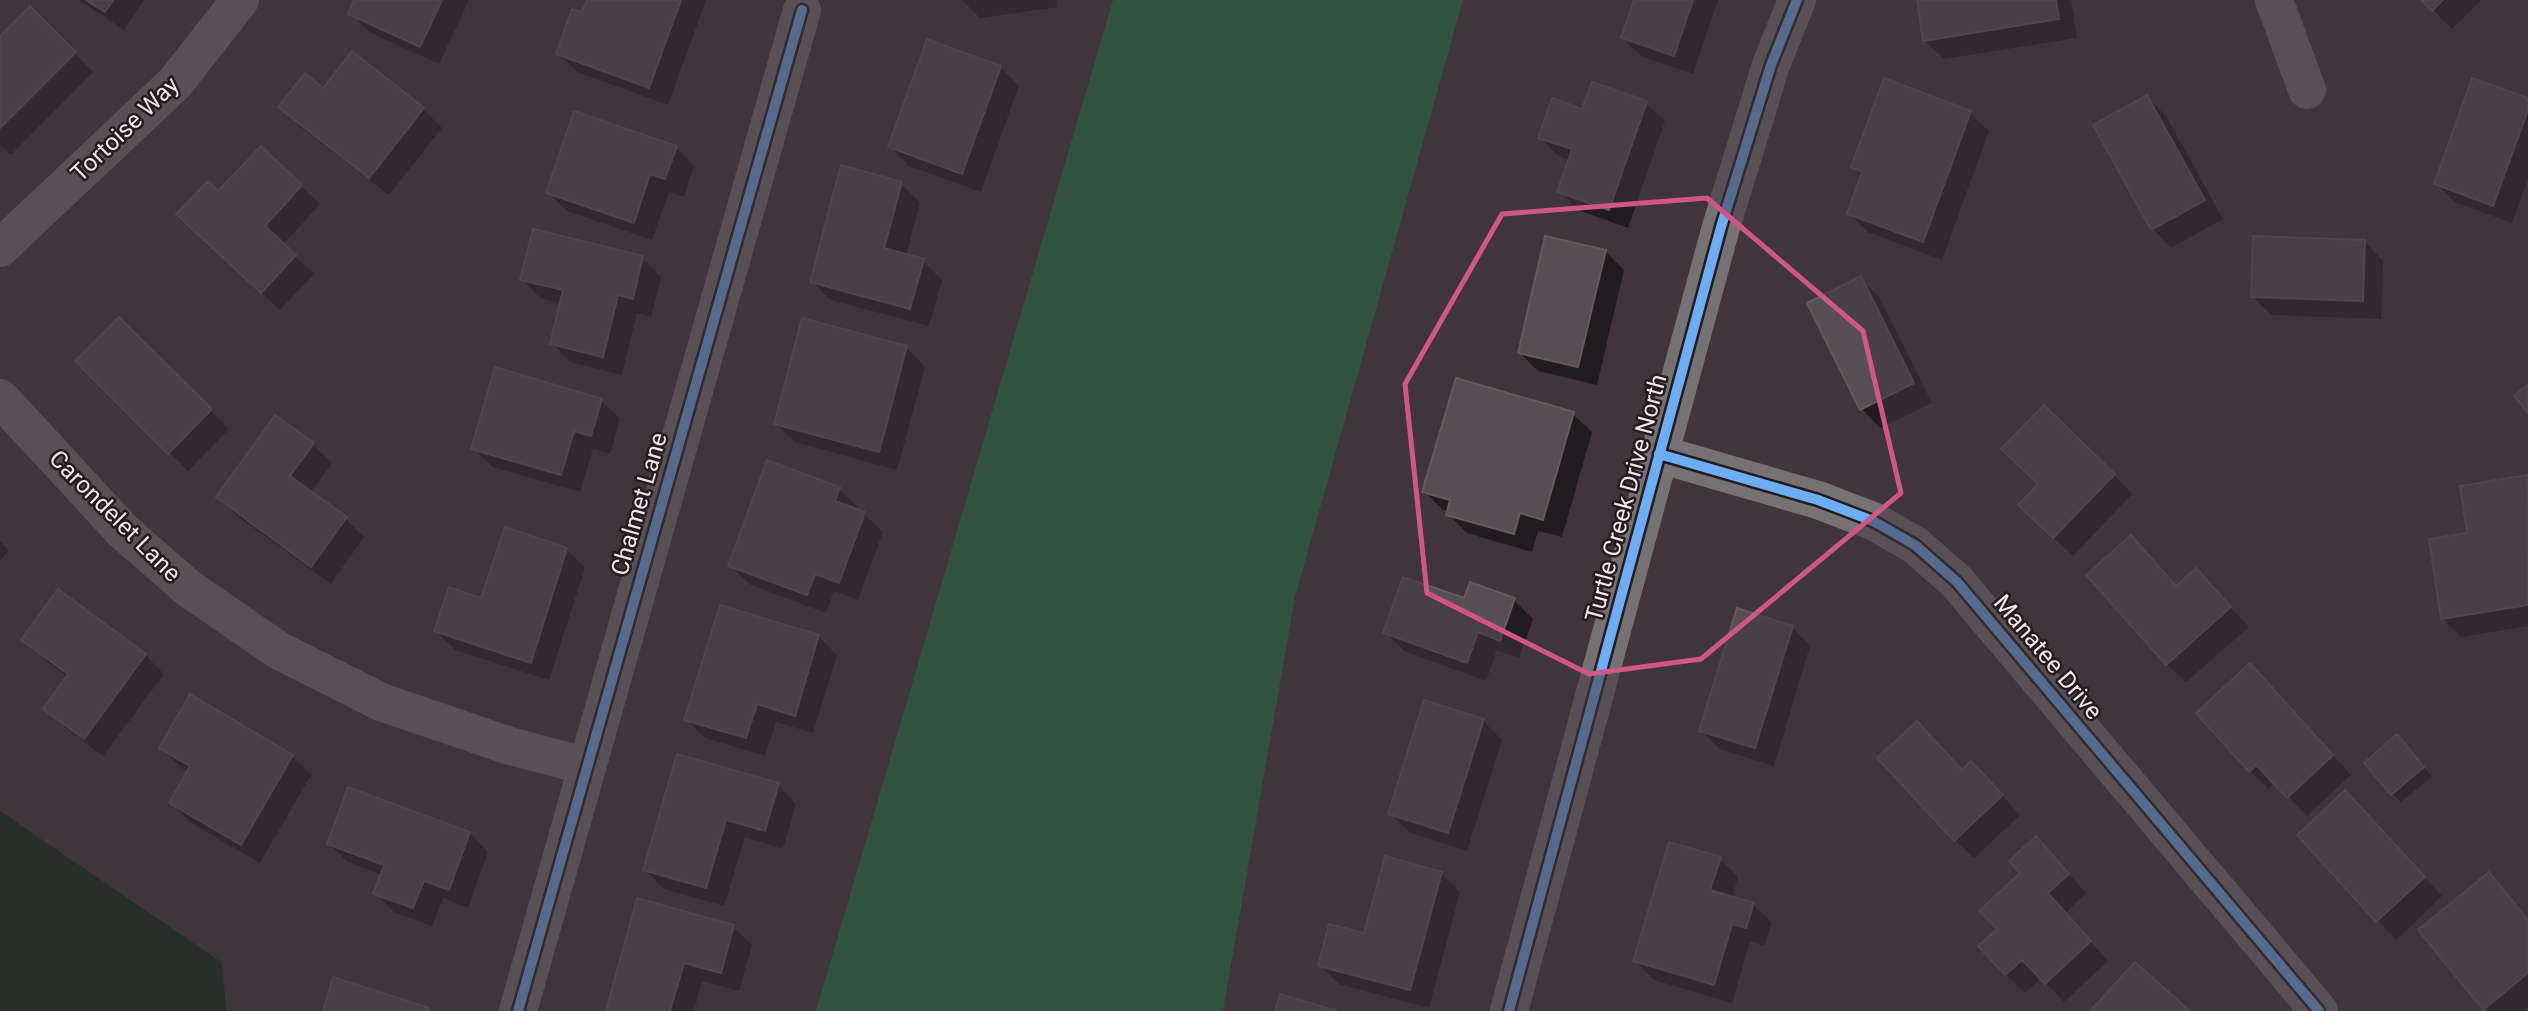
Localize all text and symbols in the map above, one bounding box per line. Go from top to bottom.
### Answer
street label: Tortoise Way [65,70,185,187]
street label: Turtle Creek Drive North [1579,371,1673,625]
street label: Chalmet Lane [605,429,673,579]
street label: Carondelet Lane [44,445,186,587]
street label: Manatee Drive [1988,589,2108,725]

